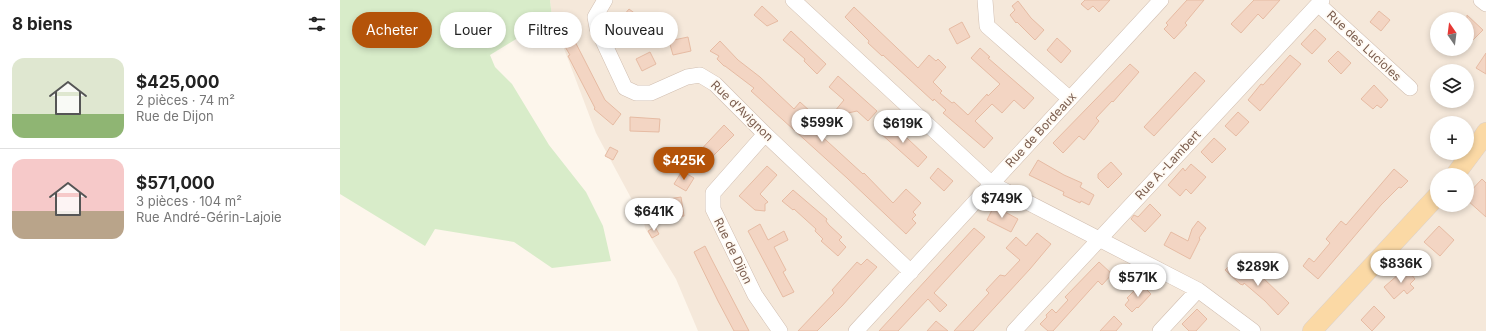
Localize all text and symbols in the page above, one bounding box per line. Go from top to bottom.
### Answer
street label: Rue des Lucioles [1324,7,1405,84]
chip: Acheter [352,12,432,48]
chip: Louer [440,12,506,48]
chip: Filtres [514,12,582,48]
chip: Nouveau [590,12,678,48]
north arrow [1430,12,1474,56]
map controls [1430,12,1474,212]
icon: filters [306,13,328,35]
text: 8 biens [12,14,73,34]
button: layers [1430,64,1474,108]
text: $425,000 [136,72,219,92]
icon: home [44,74,92,122]
street label: Rue d'Avignon [708,77,777,144]
street label: Rue de Bordeaux [1002,89,1080,170]
text: 2 pièces · 74 m² [136,92,235,108]
text: Rue de Dijon [136,108,214,124]
pin: $599K [794,109,850,143]
pin: $619K [875,110,931,144]
text: $599K [800,114,844,130]
text: $619K [883,115,923,131]
button: + [1430,116,1474,160]
street label: Rue A.-Lambert [1132,127,1204,202]
pin: $425K [656,147,712,181]
text: $425K [662,152,706,168]
button: − [1430,168,1474,212]
text: $571,000 [136,173,215,193]
icon: home [44,175,92,223]
pin: $749K [974,185,1030,219]
text: $749K [981,190,1023,206]
text: 3 pièces · 104 m² [136,193,242,209]
pin: $641K [626,198,682,232]
text: $641K [634,203,674,219]
text: Rue André-Gérin-Lajoie [136,209,282,225]
street label: Rue de Dijon [711,215,756,286]
pin: $836K [1373,250,1429,284]
pin: $289K [1230,253,1286,287]
text: $836K [1379,255,1423,271]
text: $289K [1237,258,1279,274]
pin: $571K [1110,264,1166,298]
text: $571K [1118,269,1158,285]

